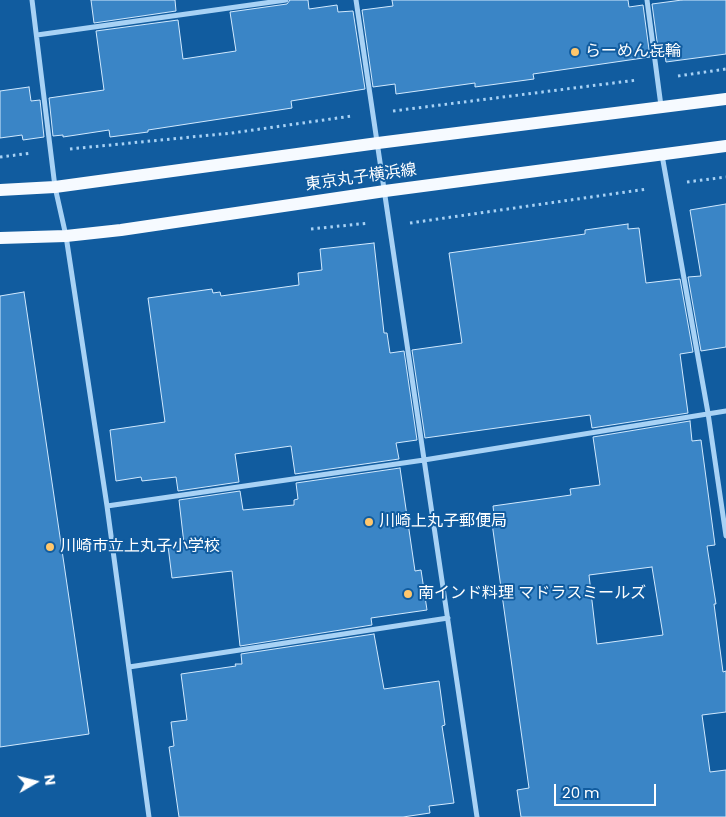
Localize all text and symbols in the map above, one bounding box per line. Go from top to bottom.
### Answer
place label: らーめん㐂輪 [585,42,681,62]
marker: らーめん㐂輪 [569,46,581,58]
street label: 東京丸子横浜線 [304,161,418,195]
place label: 川崎上丸子郵便局 [379,512,507,532]
marker: 川崎上丸子郵便局 [363,516,375,528]
place label: 川崎市立上丸子小学校 [60,537,220,557]
marker: 川崎市立上丸子小学校 [44,541,56,553]
place label: 南インド料理 マドラスミールズ [418,584,646,604]
marker: 南インド料理 マドラスミールズ [402,588,414,600]
north arrow [10,757,60,807]
text: N [39,773,60,787]
scale bar [556,774,658,806]
text: 20 m [562,782,600,803]

